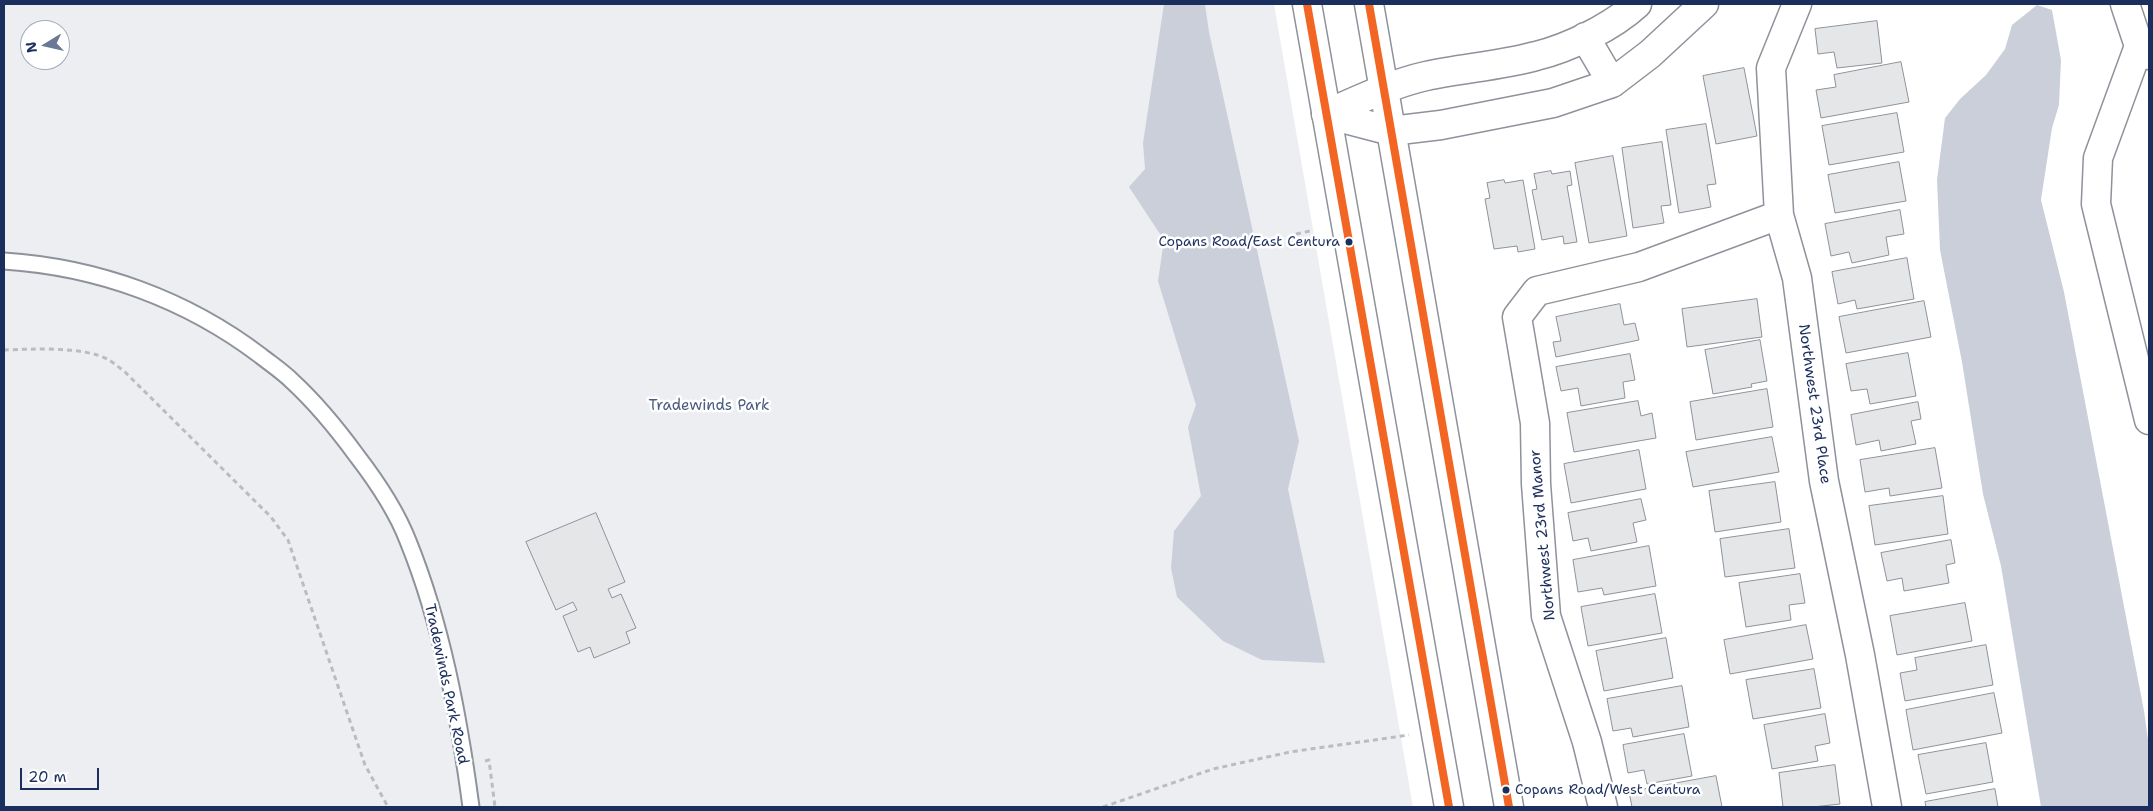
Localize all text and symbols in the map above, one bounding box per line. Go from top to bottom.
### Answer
north arrow [20,20,70,70]
text: N [21,40,41,54]
place label: Copans Road/East Centura [1158,234,1340,250]
marker: Copans Road/East Centura [1344,237,1354,247]
street label: Northwest 23rd Place [1794,323,1834,485]
park label: Tradewinds Park [648,397,770,415]
street label: Northwest 23rd Manor [1527,449,1559,621]
street label: Tradewinds Park Road [420,602,472,766]
scale bar [22,758,101,790]
text: 20 m [28,767,67,787]
place label: Copans Road/West Centura [1515,782,1700,798]
marker: Copans Road/West Centura [1501,785,1511,795]

